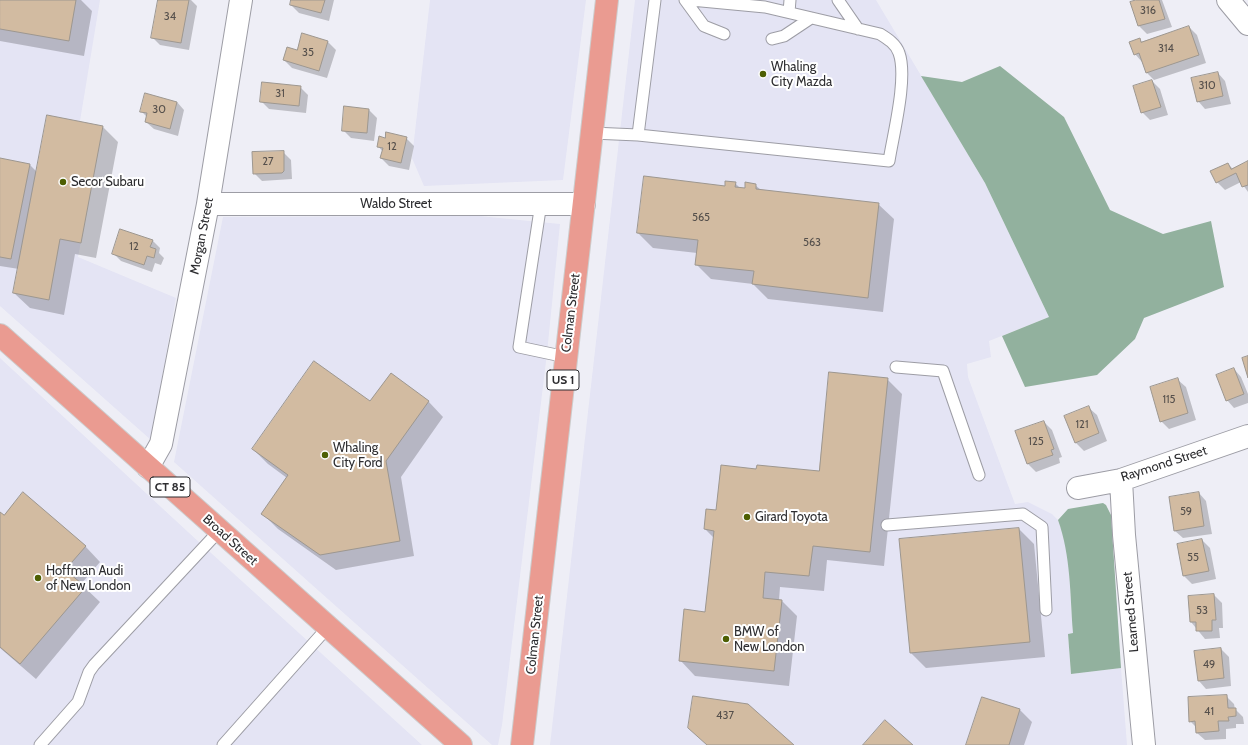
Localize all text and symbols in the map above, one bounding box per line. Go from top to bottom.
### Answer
house number: 316 [1140,4,1156,18]
house number: 34 [164,10,176,24]
house number: 314 [1158,42,1174,56]
house number: 35 [302,46,314,60]
place label: Whaling City Mazda [771,59,832,90]
marker: Whaling City Mazda [758,69,768,79]
house number: 310 [1198,79,1216,93]
house number: 31 [275,87,285,101]
house number: 30 [152,103,166,117]
house number: 12 [387,140,397,154]
house number: 27 [262,155,274,169]
place label: Secor Subaru [71,174,144,190]
marker: Secor Subaru [58,177,68,187]
street label: Morgan Street [187,196,217,276]
street label: Waldo Street [360,196,432,212]
house number: 565 [692,211,710,225]
house number: 563 [803,236,821,250]
house number: 12 [129,240,139,254]
street label: Colman Street [558,273,584,353]
road number: US 1 [547,370,579,390]
house number: 115 [1162,393,1176,407]
house number: 121 [1076,418,1088,432]
house number: 125 [1028,435,1044,449]
place label: Whaling City Ford [333,440,383,471]
street label: Raymond Street [1119,443,1209,485]
marker: Whaling City Ford [320,450,330,460]
road number: CT 85 [150,477,190,497]
house number: 59 [1180,505,1192,519]
place label: Girard Toyota [755,509,828,525]
street label: Broad Street [199,511,261,569]
marker: Girard Toyota [742,512,752,522]
house number: 55 [1187,551,1199,565]
place label: Hoffman Audi of New London [46,563,131,594]
street label: Learned Street [1120,571,1142,653]
marker: Hoffman Audi of New London [33,573,43,583]
street label: Colman Street [523,595,547,675]
house number: 53 [1196,604,1208,618]
place label: BMW of New London [734,624,804,655]
marker: BMW of New London [721,634,731,644]
house number: 49 [1203,658,1215,672]
house number: 41 [1204,705,1214,719]
house number: 437 [716,709,734,723]

